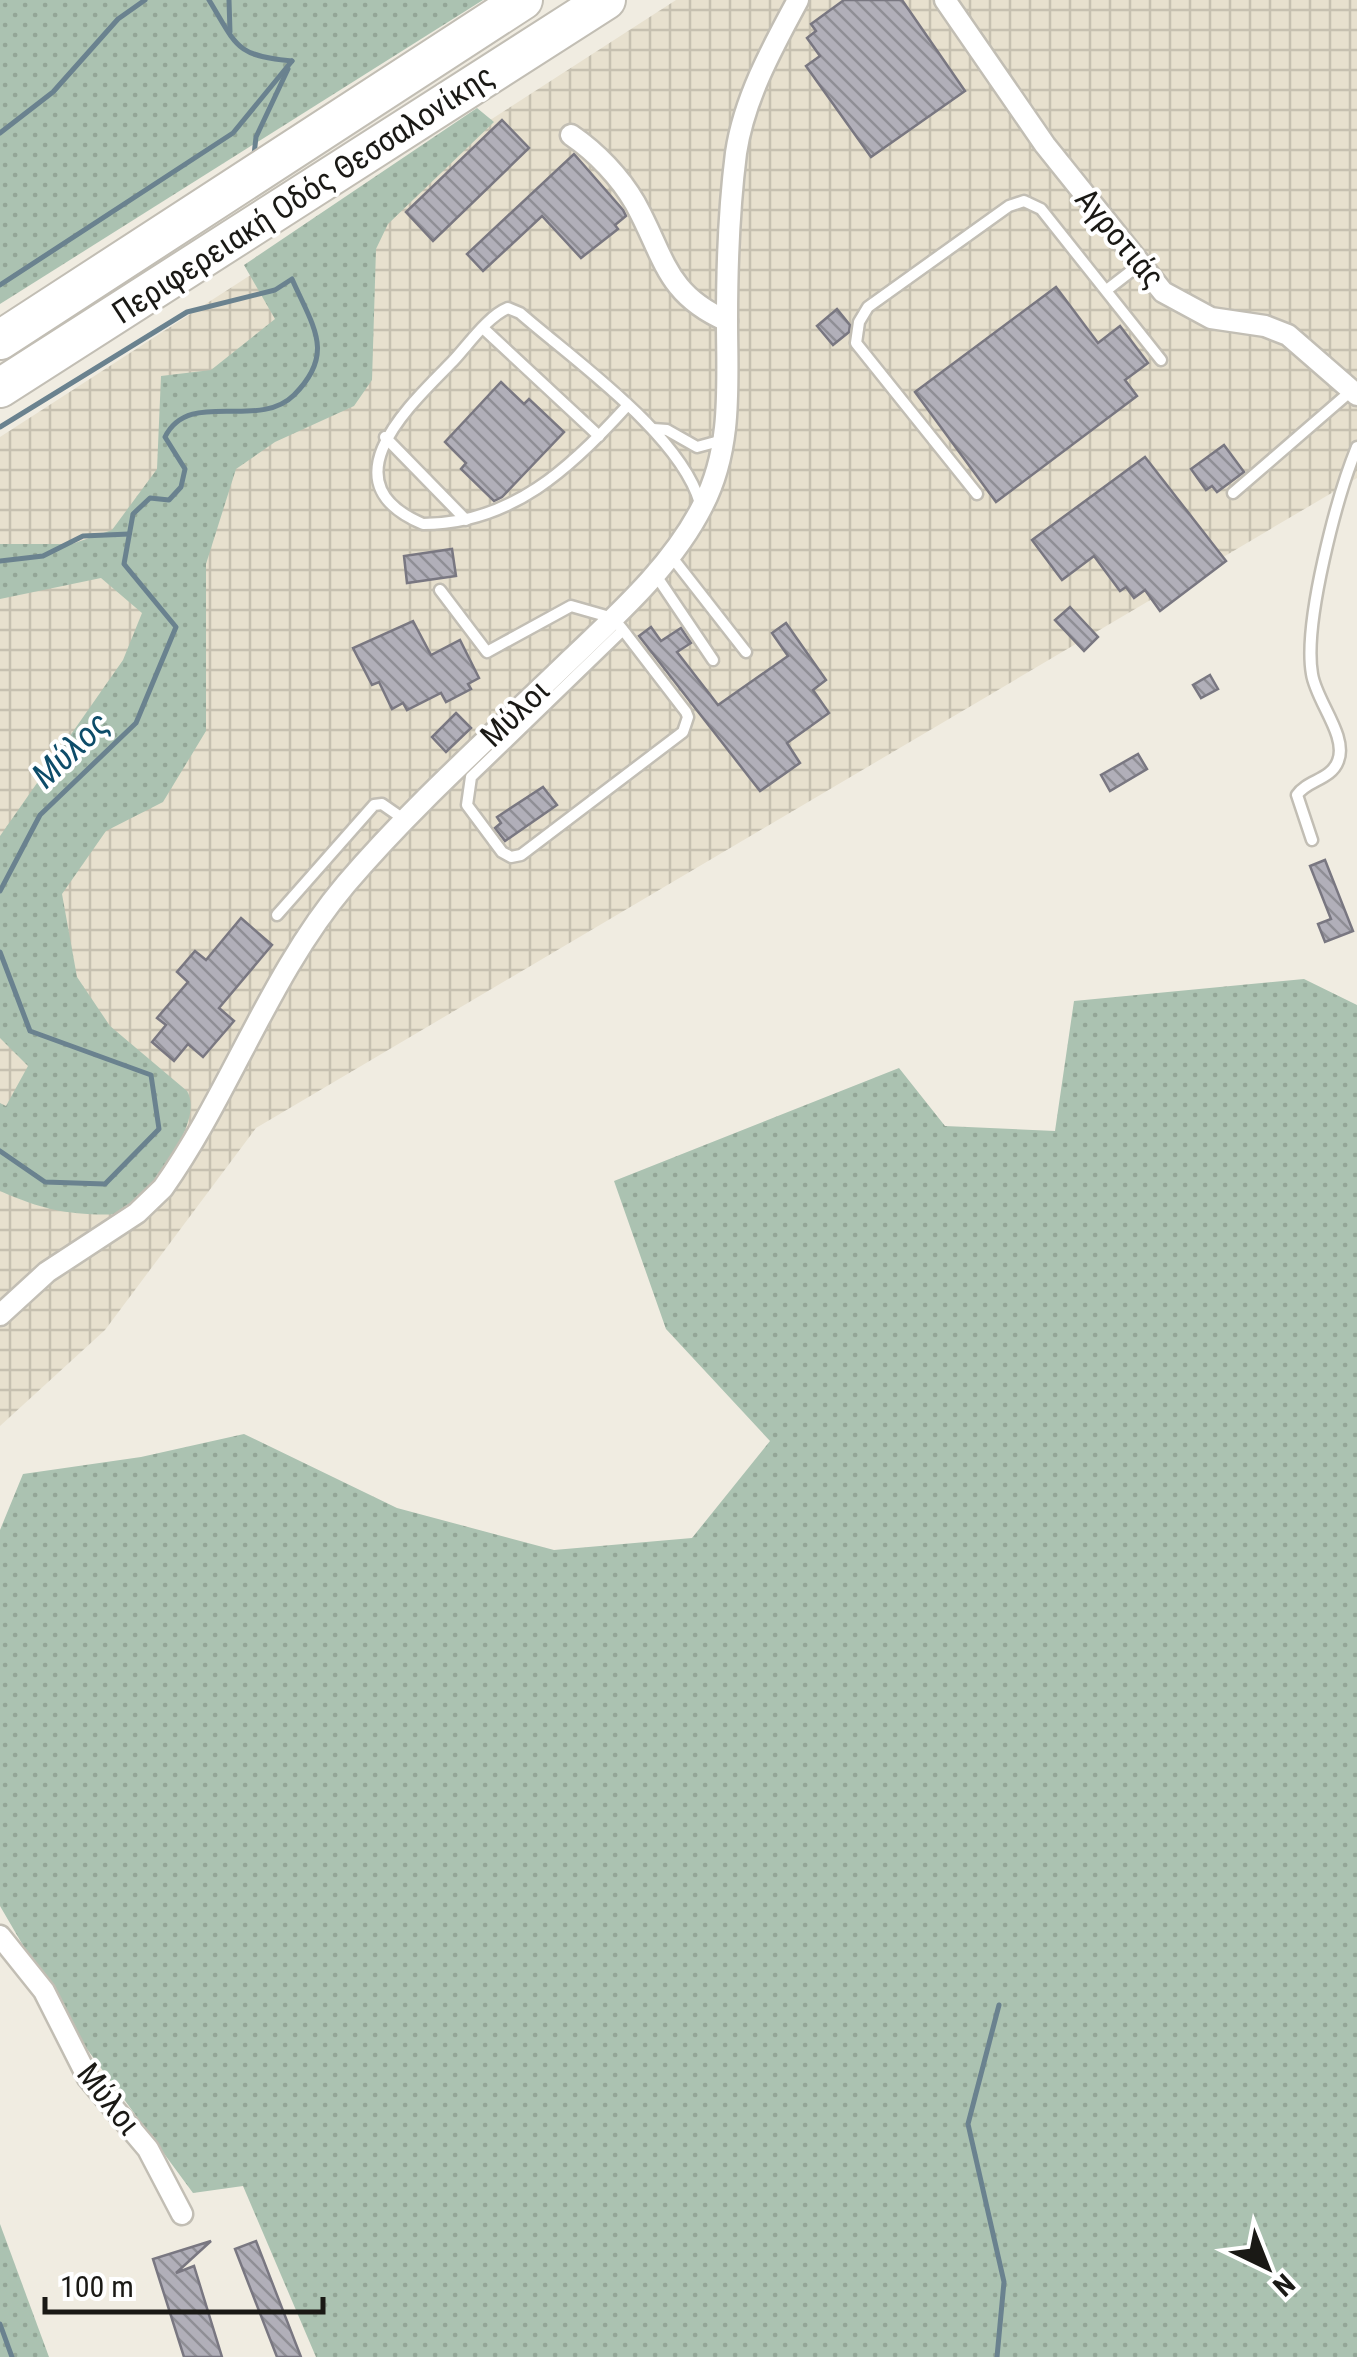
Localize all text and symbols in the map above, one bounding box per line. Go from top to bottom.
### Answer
street label: Περιφερειακή Οδός Θεσσαλονίκης [105,56,501,332]
street label: Αγροτιάς [1067,180,1173,296]
street label: Μύλοι [473,671,557,755]
water label: Μύλος [24,703,118,797]
street label: Μύλοι [69,2055,149,2143]
north arrow [1217,2217,1317,2317]
scale bar [45,2252,322,2314]
text: N [1266,2267,1301,2303]
text: 100 m [60,2269,134,2304]

